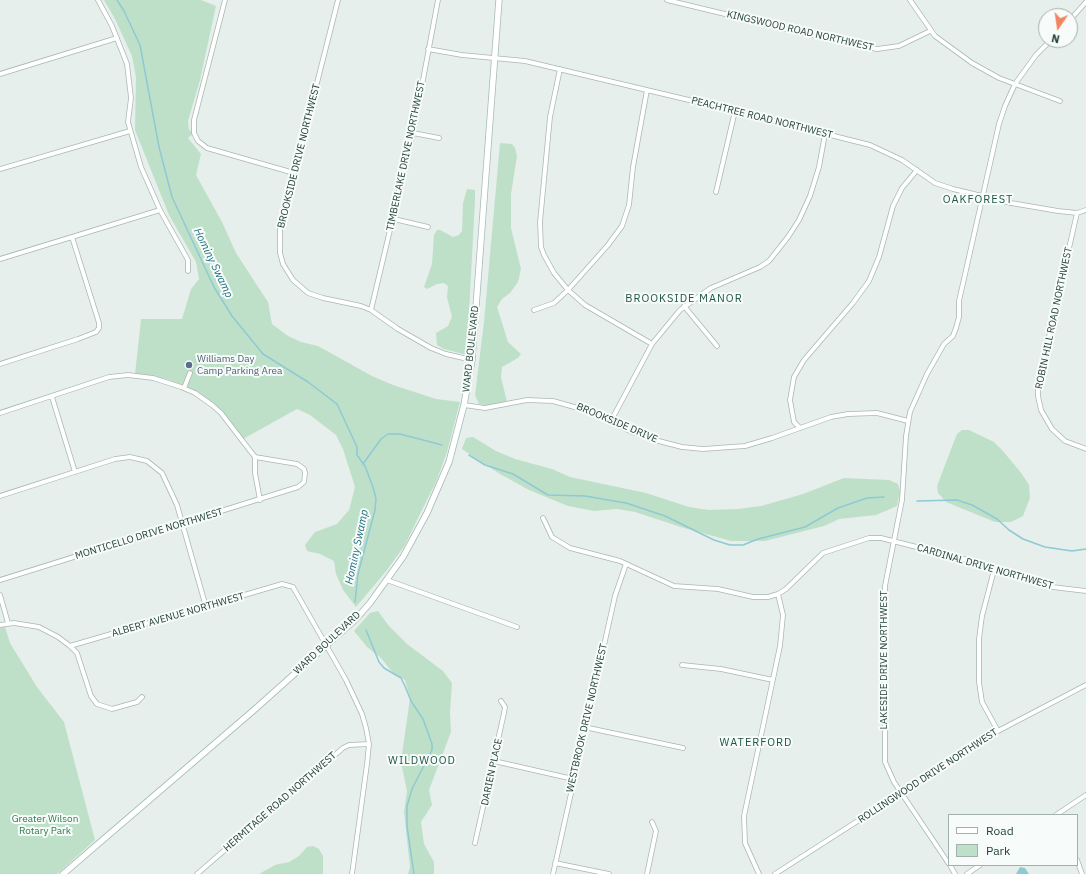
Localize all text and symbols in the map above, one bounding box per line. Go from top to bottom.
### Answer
street label: KINGSWOOD ROAD NORTHWEST [725,8,875,54]
north arrow [1038,8,1078,48]
text: N [1050,31,1061,46]
street label: TIMBERLAKE DRIVE NORTHWEST [384,80,428,232]
street label: BROOKSIDE DRIVE NORTHWEST [275,82,323,230]
street label: PEACHTREE ROAD NORTHWEST [690,95,834,141]
district label: OAKFOREST [943,193,1013,207]
water label: Hominy Swamp [190,226,236,300]
street label: ROBIN HILL ROAD NORTHWEST [1033,246,1075,390]
district label: BROOKSIDE MANOR [625,292,743,306]
street label: WARD BOULEVARD [460,305,482,393]
place label: Williams Day Camp Parking Area [197,353,282,376]
marker: Williams Day Camp Parking Area [184,360,194,370]
street label: BROOKSIDE DRIVE [575,400,659,446]
street label: MONTICELLO DRIVE NORTHWEST [74,506,224,562]
water label: Hominy Swamp [343,508,371,586]
street label: CARDINAL DRIVE NORTHWEST [915,542,1055,592]
street label: ALBERT AVENUE NORTHWEST [110,590,246,640]
street label: LAKESIDE DRIVE NORTHWEST [878,590,890,730]
street label: WARD BOULEVARD [291,609,363,677]
street label: WESTBROOK DRIVE NORTHWEST [564,642,610,794]
street label: ROLLINGWOOD DRIVE NORTHWEST [856,726,1000,826]
district label: WATERFORD [719,736,793,750]
street label: DARIEN PLACE [479,737,505,807]
street label: HERMITAGE ROAD NORTHWEST [221,750,339,854]
district label: WILDWOOD [388,754,456,768]
park label: Greater Wilson Rotary Park [12,813,78,836]
legend [948,814,1078,866]
text: Road [986,823,1014,838]
text: Park [986,843,1010,858]

